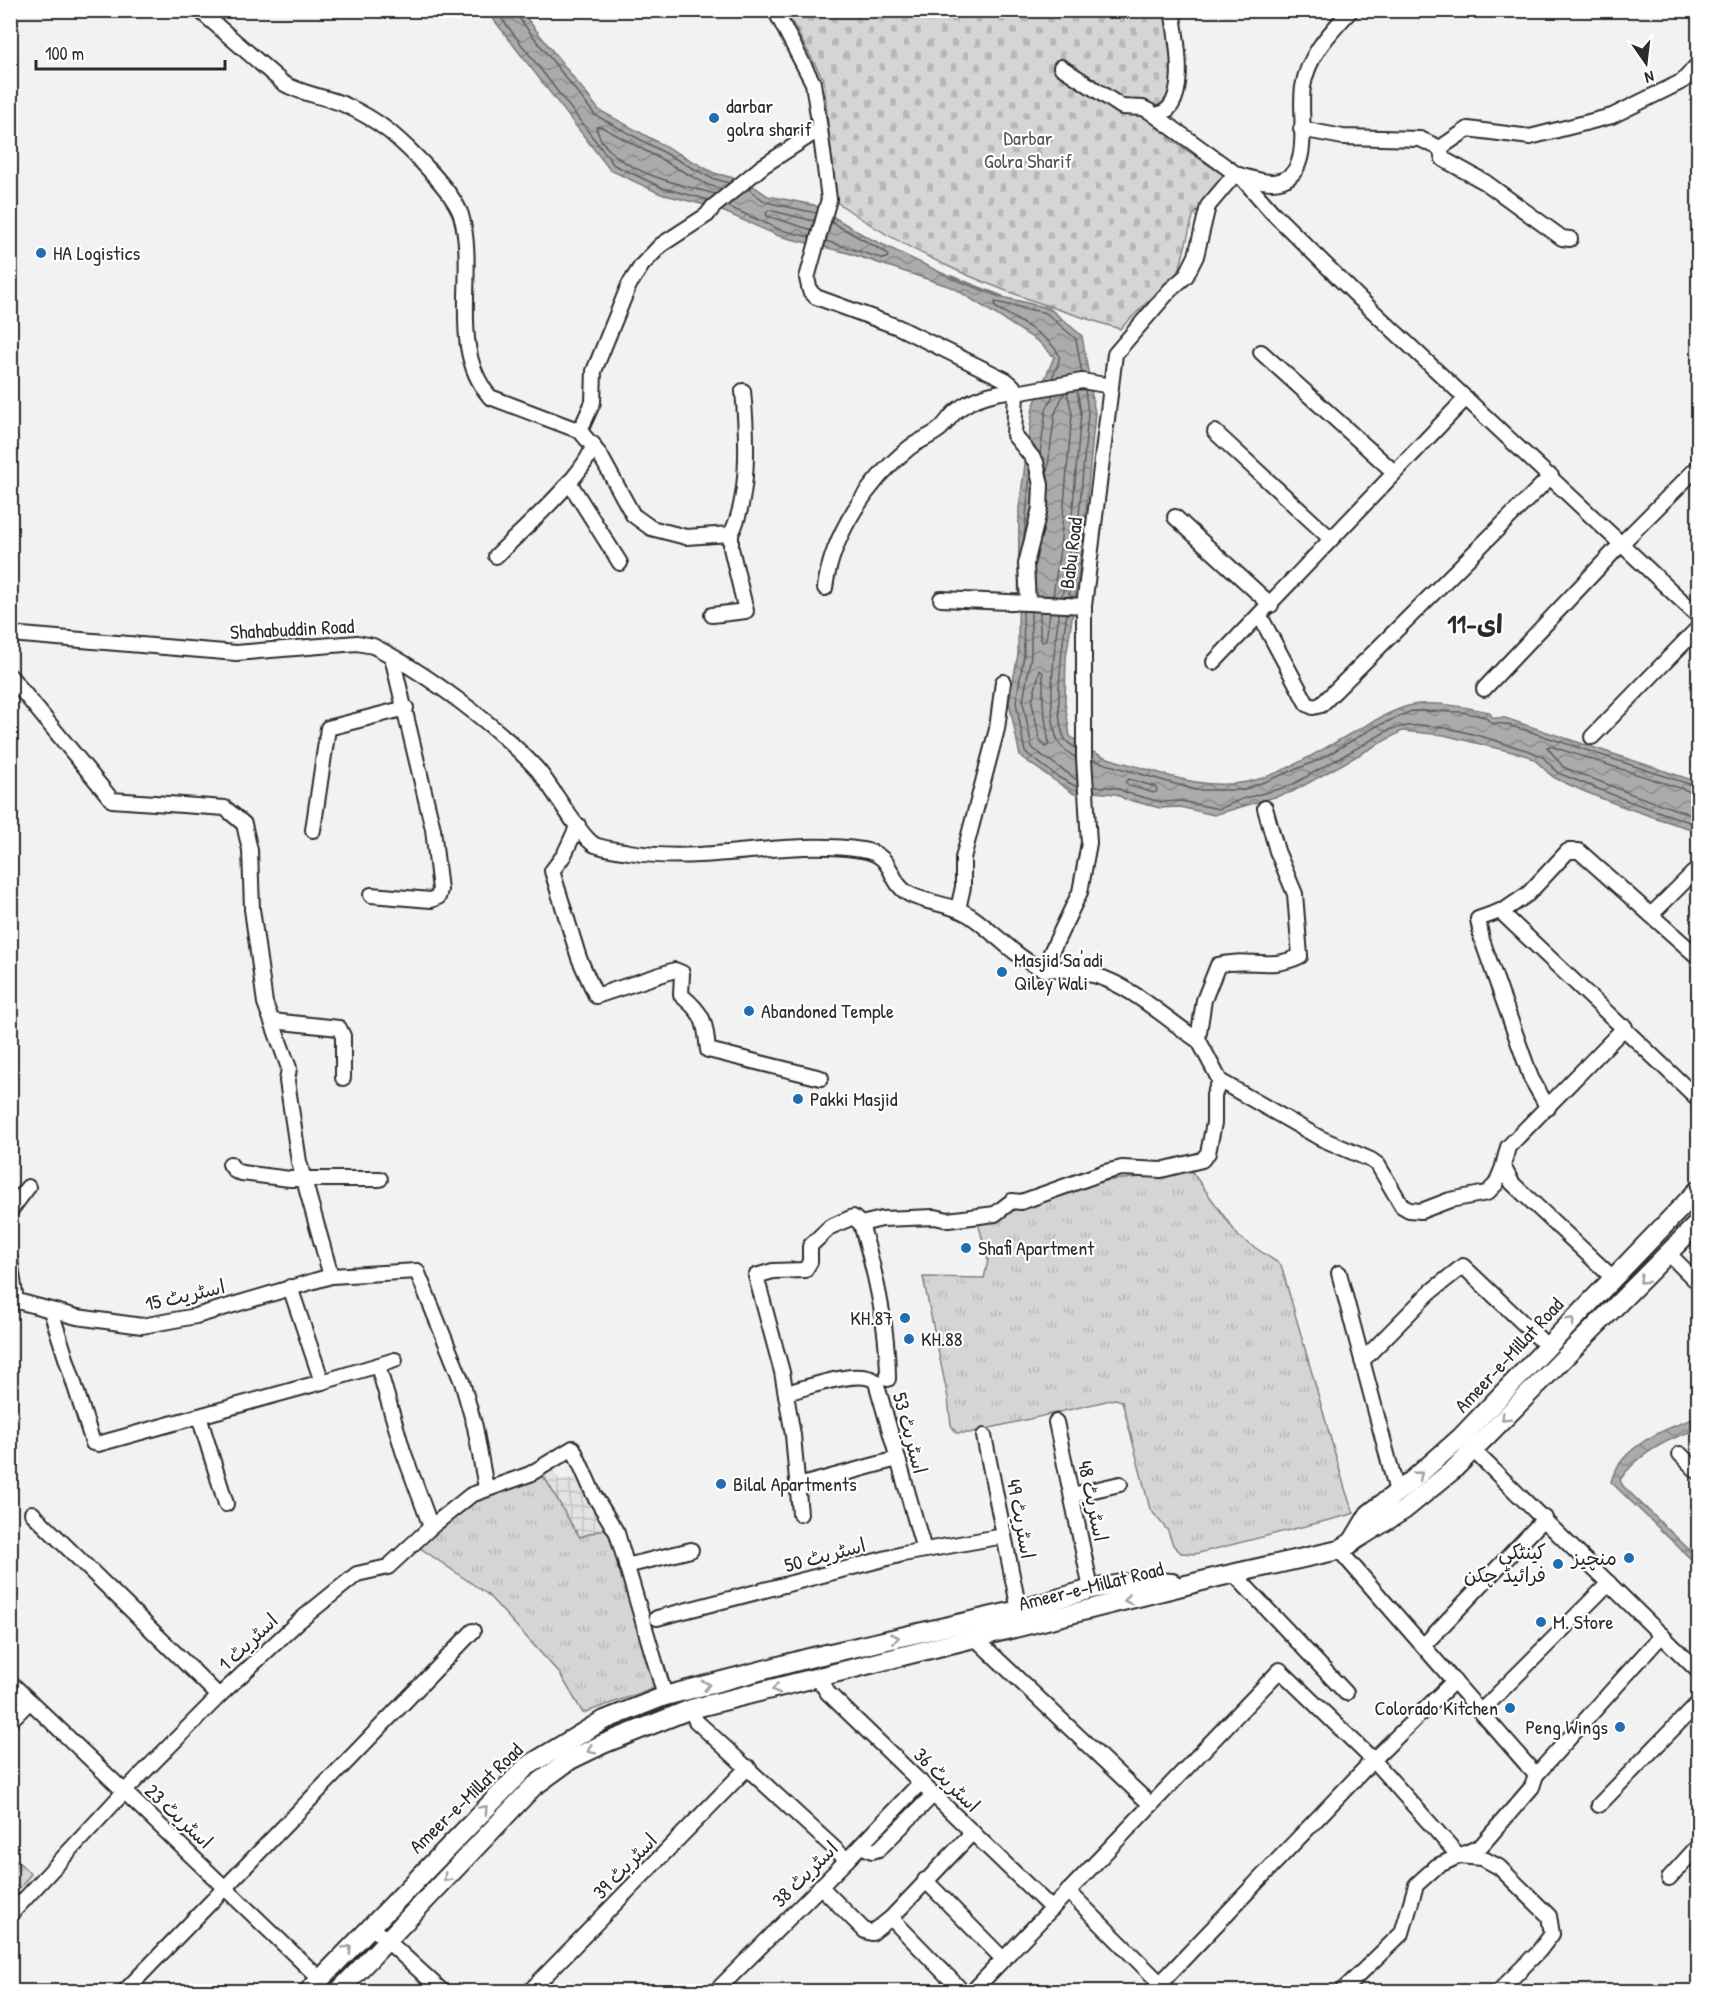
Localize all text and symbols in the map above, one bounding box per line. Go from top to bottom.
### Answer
scale bar [36,33,225,71]
north arrow [1616,33,1676,93]
text: 100 m [45,41,84,66]
text: N [1642,66,1656,89]
place label: darbar golra sharif [726,92,812,142]
marker: darbar golra sharif [707,111,721,125]
park label: Darbar Golra Sharif [984,124,1072,174]
place label: HA Logistics [53,239,140,266]
marker: HA Logistics [34,246,48,260]
street label: Babu Road [1053,516,1088,590]
district label: ای-11 [1447,606,1503,641]
street label: Shahabuddin Road [229,612,355,645]
place label: Masjid Sa'adi Qiley Wali [1014,946,1103,996]
marker: Masjid Sa'adi Qiley Wali [995,965,1009,979]
place label: Abandoned Temple [761,997,894,1024]
marker: Abandoned Temple [742,1004,756,1018]
place label: Pakki Masjid [810,1085,898,1112]
marker: Pakki Masjid [791,1092,805,1106]
place label: Shafi Apartment [978,1234,1095,1261]
marker: Shafi Apartment [959,1241,973,1255]
street label: اسٹریٹ 15 [142,1272,228,1317]
one-way arrow [1639,1273,1650,1284]
street label: Ameer-e-Millat Road [1448,1291,1569,1418]
place label: KH.87 [850,1304,893,1331]
marker: KH.87 [898,1311,912,1325]
one-way arrow [1563,1318,1574,1329]
place label: KH.88 [921,1325,962,1352]
marker: KH.88 [902,1332,916,1346]
street label: اسٹریٹ 53 [887,1389,934,1476]
one-way arrow [1501,1411,1511,1422]
street label: اسٹریٹ 48 [1072,1458,1115,1544]
place label: Bilal Apartments [733,1470,857,1497]
one-way arrow [1412,1471,1423,1482]
marker: Bilal Apartments [714,1477,728,1491]
street label: اسٹریٹ 49 [1001,1477,1042,1561]
street label: اسٹریٹ 50 [781,1531,868,1578]
place label: کینٹکی فرائیڈ چکن [1464,1538,1546,1588]
place label: منچیز [1570,1544,1617,1571]
marker: منچیز [1622,1551,1636,1565]
street label: Ameer-e-Millat Road [1016,1554,1166,1617]
marker: کینٹکی فرائیڈ چکن [1551,1557,1565,1571]
one-way arrow [1123,1593,1134,1605]
street label: اسٹریٹ 1 [212,1607,284,1676]
place label: M. Store [1553,1608,1614,1635]
marker: M. Store [1534,1615,1548,1629]
one-way arrow [889,1632,899,1645]
one-way arrow [700,1680,710,1693]
one-way arrow [771,1681,781,1694]
place label: Colorado Kitchen [1375,1694,1498,1721]
marker: Colorado Kitchen [1503,1701,1517,1715]
place label: Peng Wings [1525,1713,1608,1740]
marker: Peng Wings [1613,1720,1627,1734]
street label: Ameer-e-Millat Road [403,1736,528,1859]
street label: اسٹریٹ 36 [908,1741,986,1818]
one-way arrow [587,1742,598,1754]
street label: اسٹریٹ 23 [139,1777,219,1854]
one-way arrow [477,1805,488,1815]
street label: اسٹریٹ 39 [586,1827,663,1905]
street label: اسٹریٹ 38 [766,1835,844,1913]
one-way arrow [443,1872,454,1882]
one-way arrow [341,1945,352,1955]

